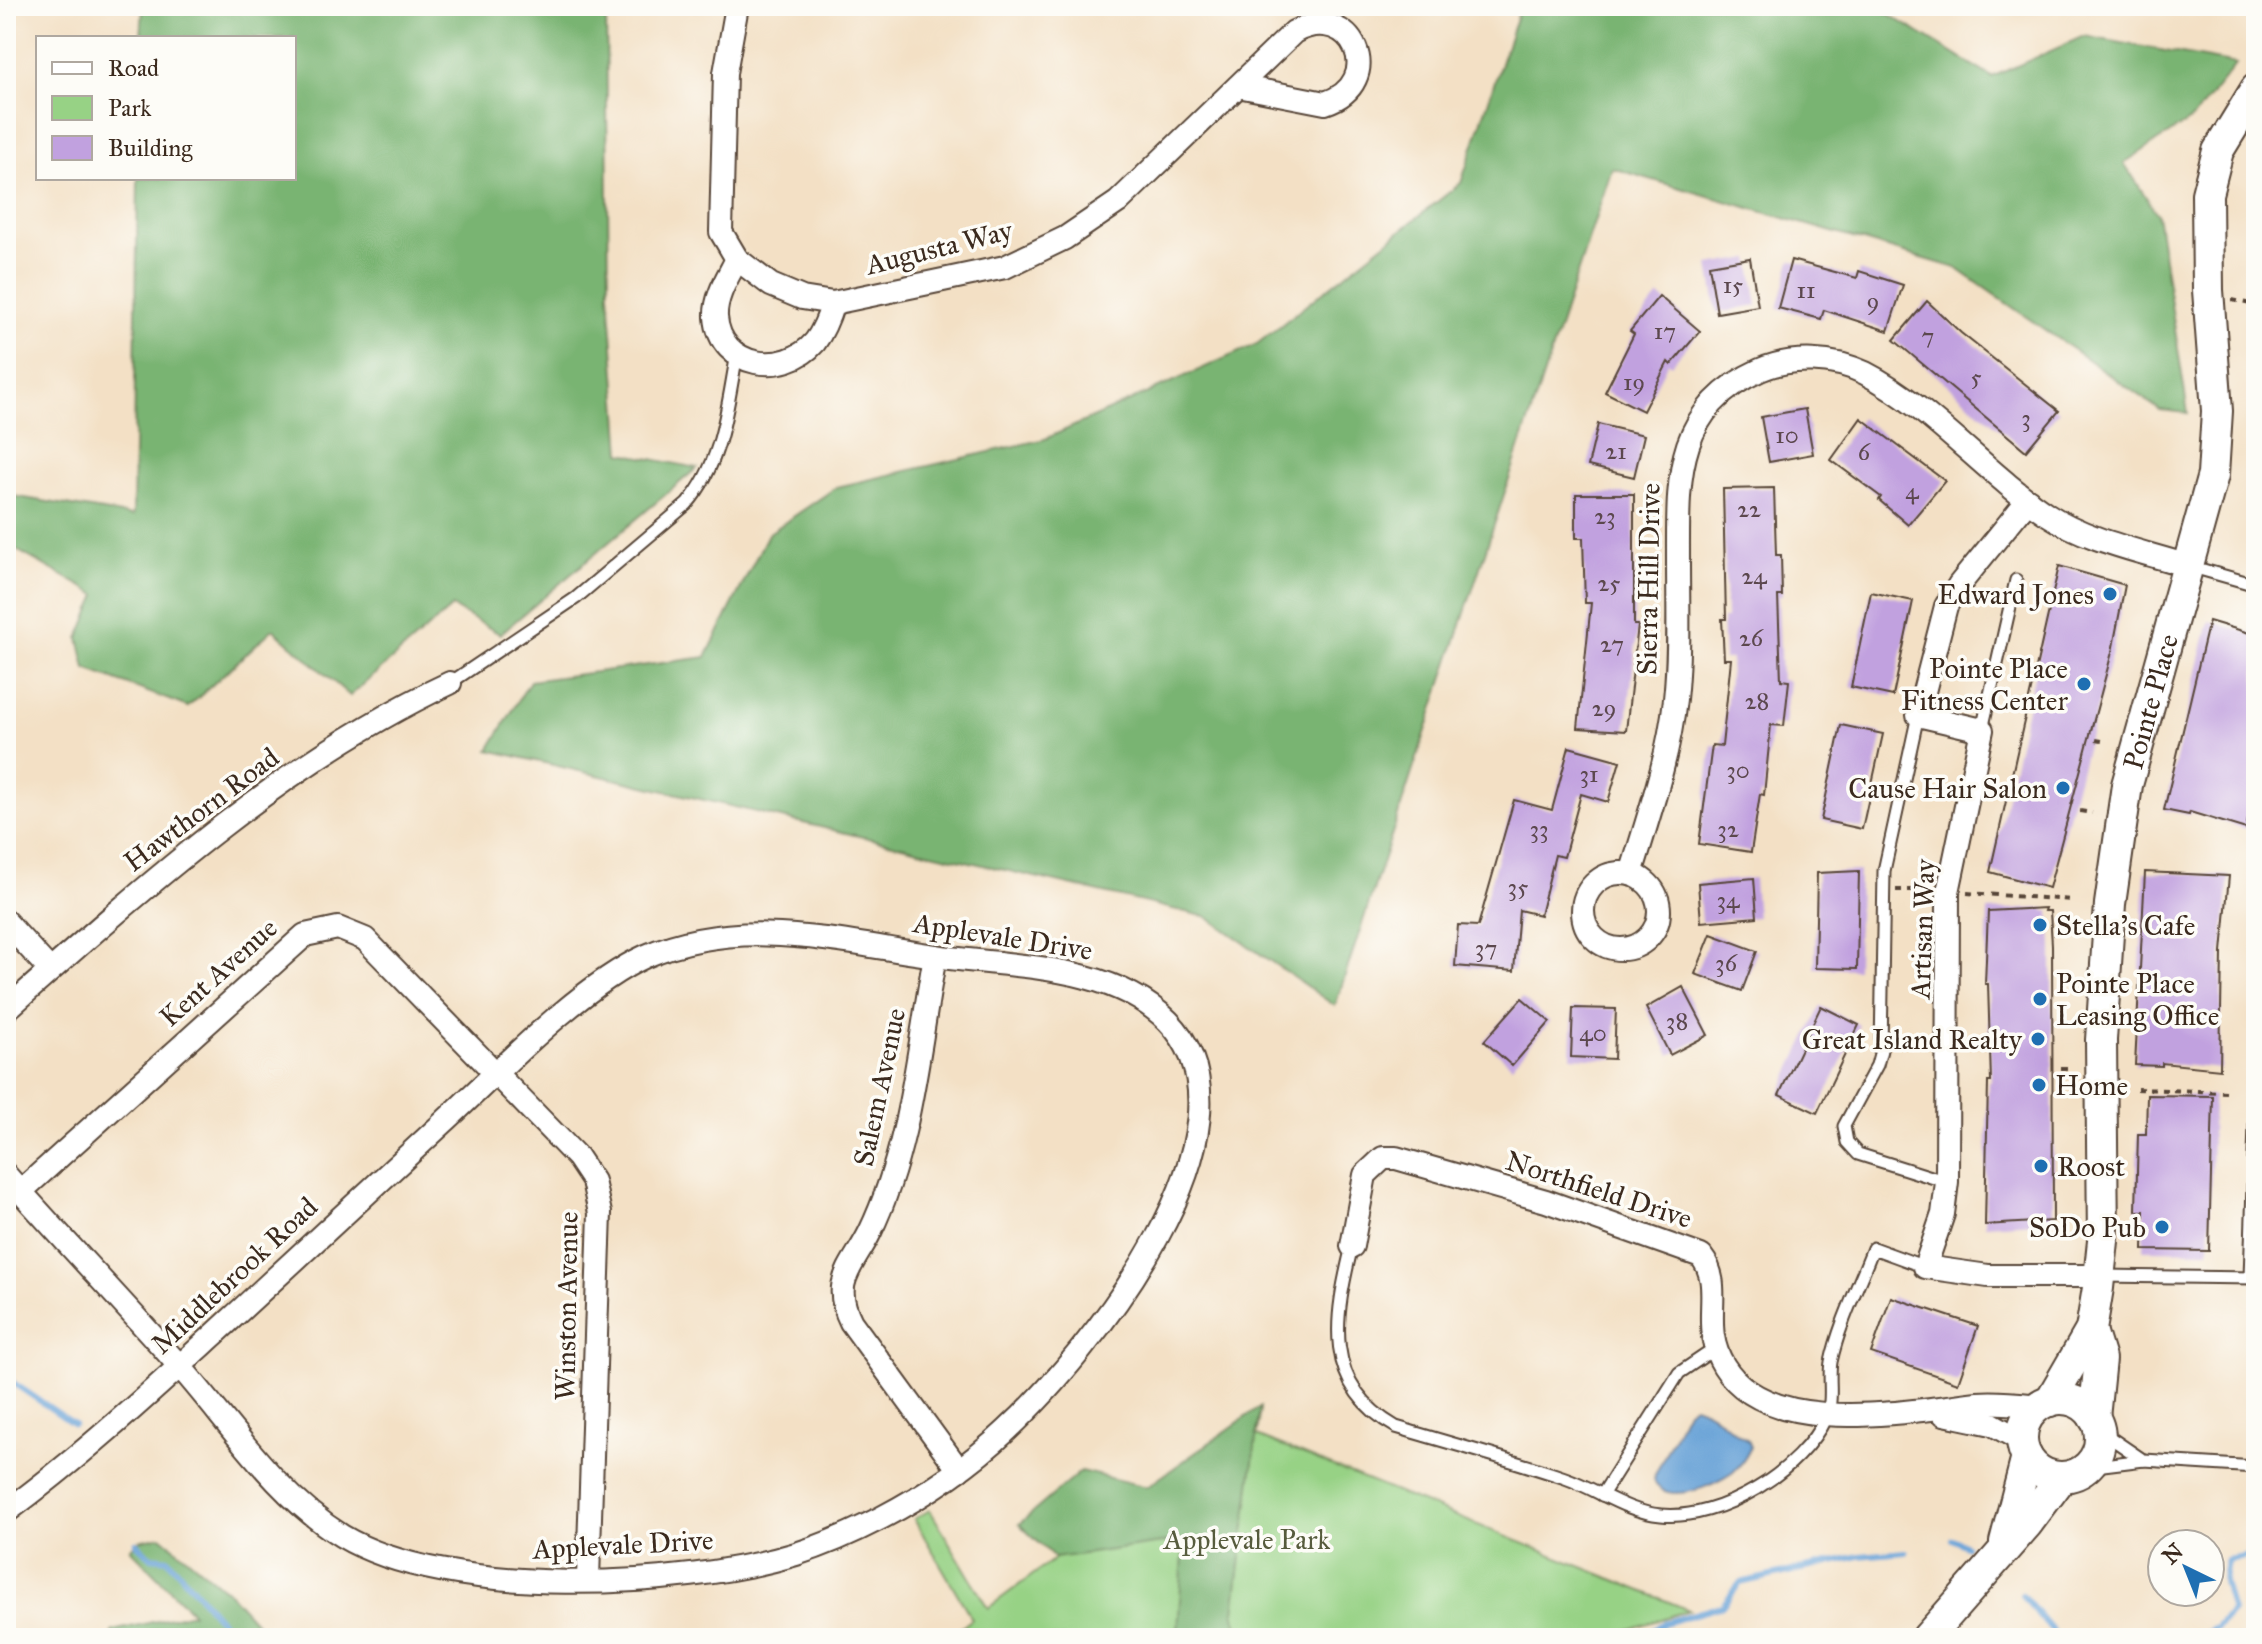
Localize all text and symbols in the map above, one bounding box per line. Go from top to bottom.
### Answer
legend [36,36,296,180]
text: Road [108,53,159,83]
text: Park [108,93,152,123]
text: Building [108,133,193,163]
street label: Augusta Way [861,212,1017,283]
house number: 15 [1723,270,1743,300]
house number: 11 [1797,275,1815,305]
house number: 9 [1867,286,1879,316]
house number: 17 [1654,316,1676,346]
house number: 7 [1922,321,1934,351]
house number: 5 [1970,362,1982,392]
house number: 19 [1623,367,1645,397]
house number: 3 [2021,403,2031,433]
house number: 10 [1775,420,1799,450]
house number: 21 [1605,436,1627,466]
house number: 6 [1858,437,1871,467]
house number: 4 [1905,476,1919,506]
street label: Sierra Hill Drive [1629,483,1668,675]
house number: 22 [1737,494,1761,524]
house number: 23 [1594,501,1616,531]
house number: 24 [1741,561,1767,591]
house number: 25 [1598,568,1620,598]
place label: Edward Jones [1937,577,2094,612]
marker: Edward Jones [2101,585,2119,603]
house number: 26 [1739,623,1764,653]
house number: 27 [1600,629,1624,659]
street label: Pointe Place [2115,630,2186,773]
place label: Pointe Place Fitness Center [1901,651,2068,718]
marker: Pointe Place Fitness Center [2075,675,2093,693]
house number: 28 [1745,686,1769,716]
house number: 29 [1592,693,1616,723]
street label: Hawthorn Road [117,740,286,879]
house number: 30 [1726,755,1750,785]
house number: 31 [1579,759,1599,789]
place label: Cause Hair Salon [1848,771,2047,806]
marker: Cause Hair Salon [2054,779,2072,797]
house number: 33 [1529,814,1549,844]
house number: 32 [1717,814,1739,844]
street label: Artisan Way [1903,858,1942,1001]
house number: 35 [1508,872,1528,902]
house number: 34 [1717,885,1740,915]
street label: Applevale Drive [910,905,1095,968]
place label: Stella's Cafe [2056,908,2195,943]
street label: Kent Avenue [152,910,284,1034]
marker: Stella's Cafe [2031,916,2049,934]
house number: 37 [1475,933,1497,963]
house number: 36 [1715,948,1738,978]
place label: Pointe Place Leasing Office [2056,966,2219,1033]
marker: Pointe Place Leasing Office [2031,990,2049,1008]
street label: Salem Avenue [846,1005,913,1169]
house number: 38 [1666,1006,1688,1036]
house number: 40 [1579,1018,1607,1048]
place label: Great Island Realty [1802,1022,2023,1057]
marker: Great Island Realty [2029,1030,2047,1048]
place label: Home [2055,1068,2128,1103]
marker: Home [2030,1076,2048,1094]
street label: Northfield Drive [1501,1143,1696,1236]
place label: Roost [2057,1149,2125,1184]
marker: Roost [2032,1157,2050,1175]
street label: Middlebrook Road [144,1189,325,1361]
place label: SoDo Pub [2029,1210,2146,1245]
street label: Winston Avenue [547,1211,586,1401]
marker: SoDo Pub [2153,1218,2171,1236]
street label: Applevale Drive [531,1522,714,1567]
park label: Applevale Park [1163,1522,1330,1557]
north arrow [2146,1528,2226,1608]
text: N [2157,1537,2189,1570]

